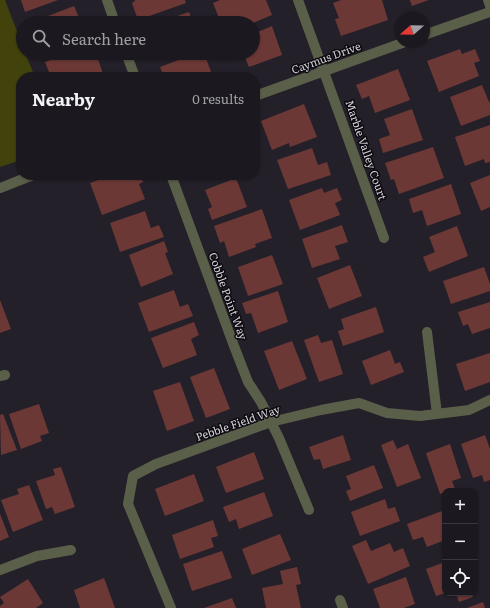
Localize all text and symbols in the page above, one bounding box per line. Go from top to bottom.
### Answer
north arrow [394,12,430,48]
search box [16,16,260,60]
icon: search [30,27,52,49]
text: Search here [62,27,146,50]
street label: Caymus Drive [289,37,363,77]
text: Nearby [32,86,95,111]
text: 0 results [192,89,244,108]
street label: Marble Valley Court [342,97,392,202]
street label: Cobble Point Way [206,250,252,342]
street label: Pebble Field Way [193,400,283,444]
map controls [442,488,478,596]
button: + [442,488,478,524]
button: − [442,524,478,560]
button: locate [442,560,478,596]

